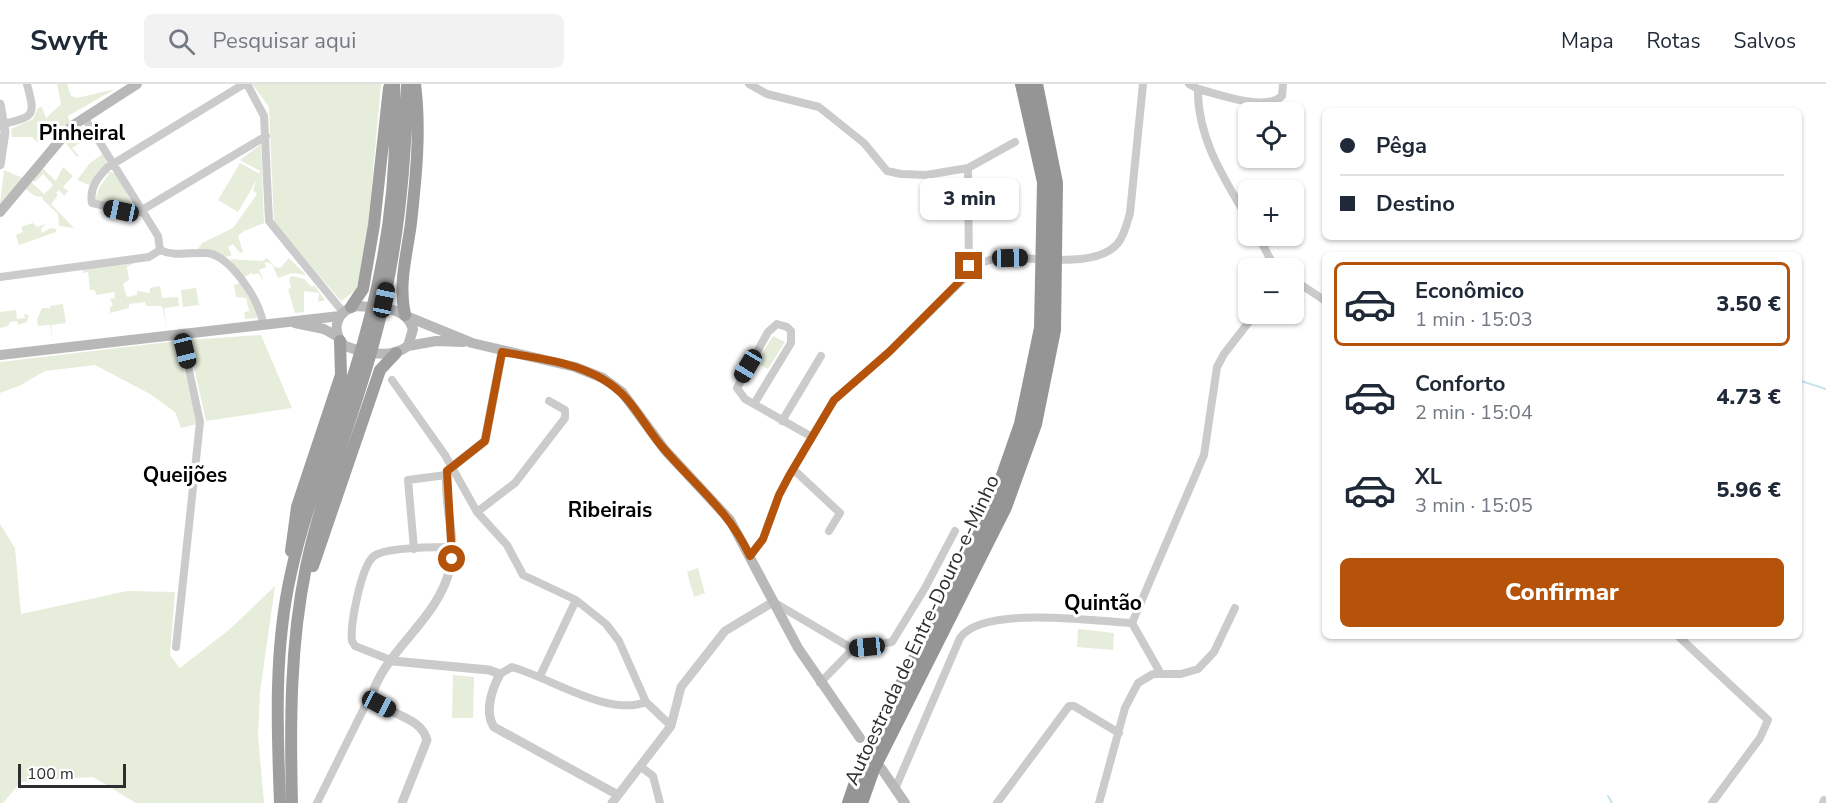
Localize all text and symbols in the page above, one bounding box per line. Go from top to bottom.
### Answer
search box [144,14,564,68]
text: Swyft [30,22,108,60]
icon: search [165,25,198,58]
text: Pesquisar aqui [213,26,356,56]
text: Mapa [1561,27,1614,55]
text: Rotas [1647,27,1701,55]
text: Salvos [1734,27,1796,55]
map controls [1238,102,1304,324]
button: locate [1238,102,1304,168]
district label: Pinheiral [39,119,126,147]
text: Pêga [1376,131,1427,161]
callout: 3 min [920,179,1018,221]
button: + [1238,180,1304,246]
text: 3 min [943,185,996,212]
text: Destino [1376,189,1455,219]
car [102,198,140,224]
car [992,249,1028,267]
route end [955,252,982,279]
button: − [1238,258,1304,324]
text: Econômico [1415,276,1524,306]
icon: car [1343,277,1397,331]
car [371,281,397,319]
text: 3.50 € [1716,289,1781,319]
text: 1 min · 15:03 [1415,306,1533,333]
car [172,331,198,371]
car [731,346,765,386]
text: Conforto [1415,369,1505,399]
icon: car [1343,370,1397,424]
text: 4.73 € [1716,382,1781,412]
text: 2 min · 15:04 [1415,399,1533,426]
district label: Queijões [143,461,227,489]
text: XL [1415,462,1442,492]
icon: car [1343,463,1397,517]
street label: Autoestrada de Entre-Douro-e-Minho [838,471,1006,789]
text: 5.96 € [1716,475,1781,505]
text: 3 min · 15:05 [1415,492,1533,519]
district label: Ribeirais [568,496,652,524]
route start [438,545,465,572]
button: Confirmar [1340,558,1784,627]
district label: Quintão [1064,589,1142,617]
car [848,636,886,658]
car [359,688,399,720]
scale bar [18,761,126,788]
text: 100 m [27,763,74,785]

